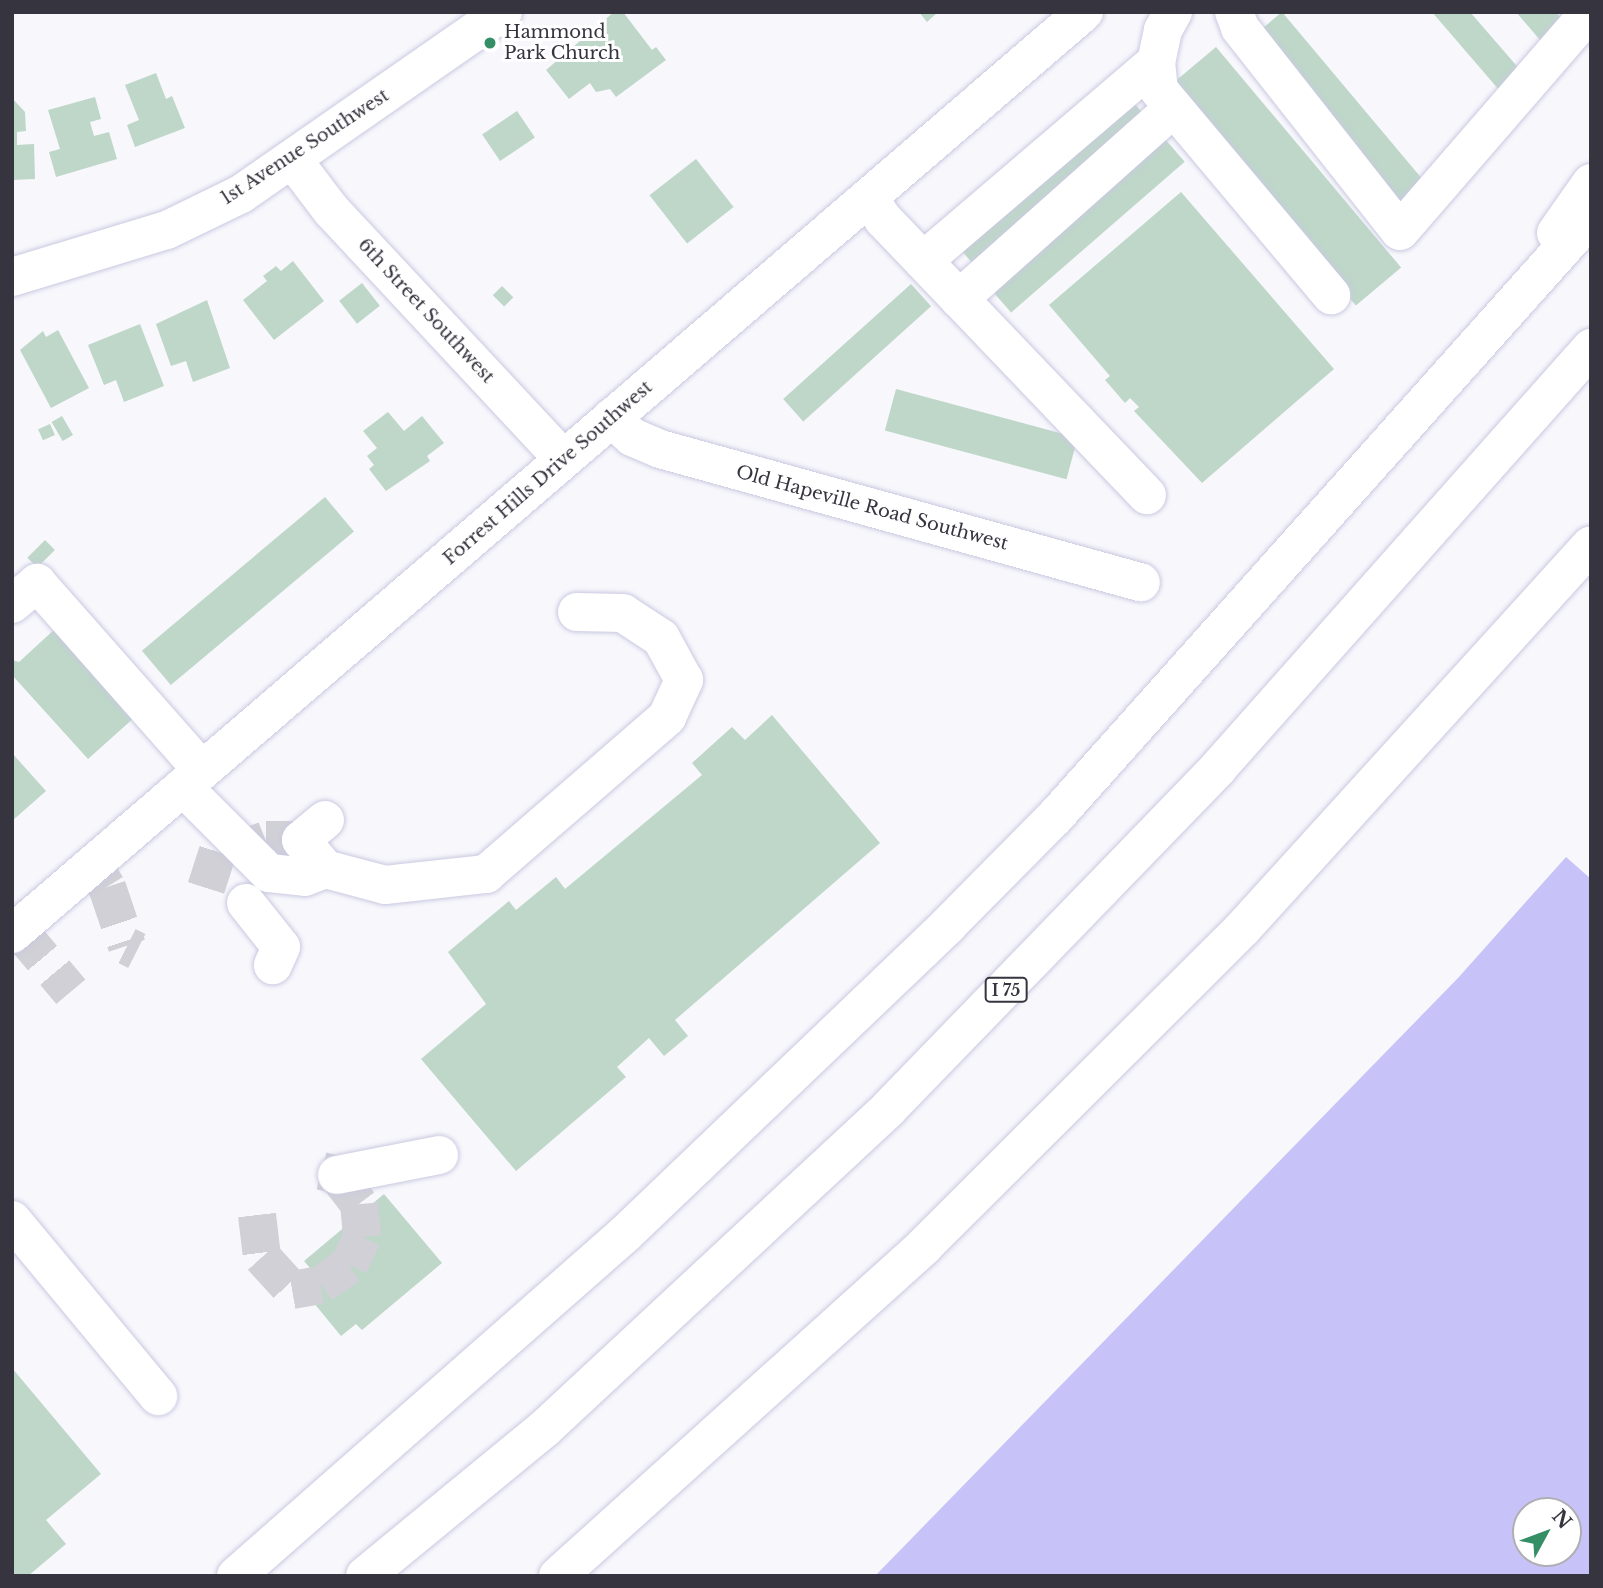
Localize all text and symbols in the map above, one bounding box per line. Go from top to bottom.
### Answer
place label: Hammond Park Church [504,22,620,64]
marker: Hammond Park Church [482,35,498,51]
street label: 1st Avenue Southwest [217,84,393,210]
street label: 6th Street Southwest [353,234,499,388]
street label: Forrest Hills Drive Southwest [439,376,657,570]
street label: Old Hapeville Road Southwest [734,461,1010,555]
road number: I 75 [983,978,1029,1002]
north arrow [1512,1497,1582,1567]
text: N [1547,1505,1576,1533]

